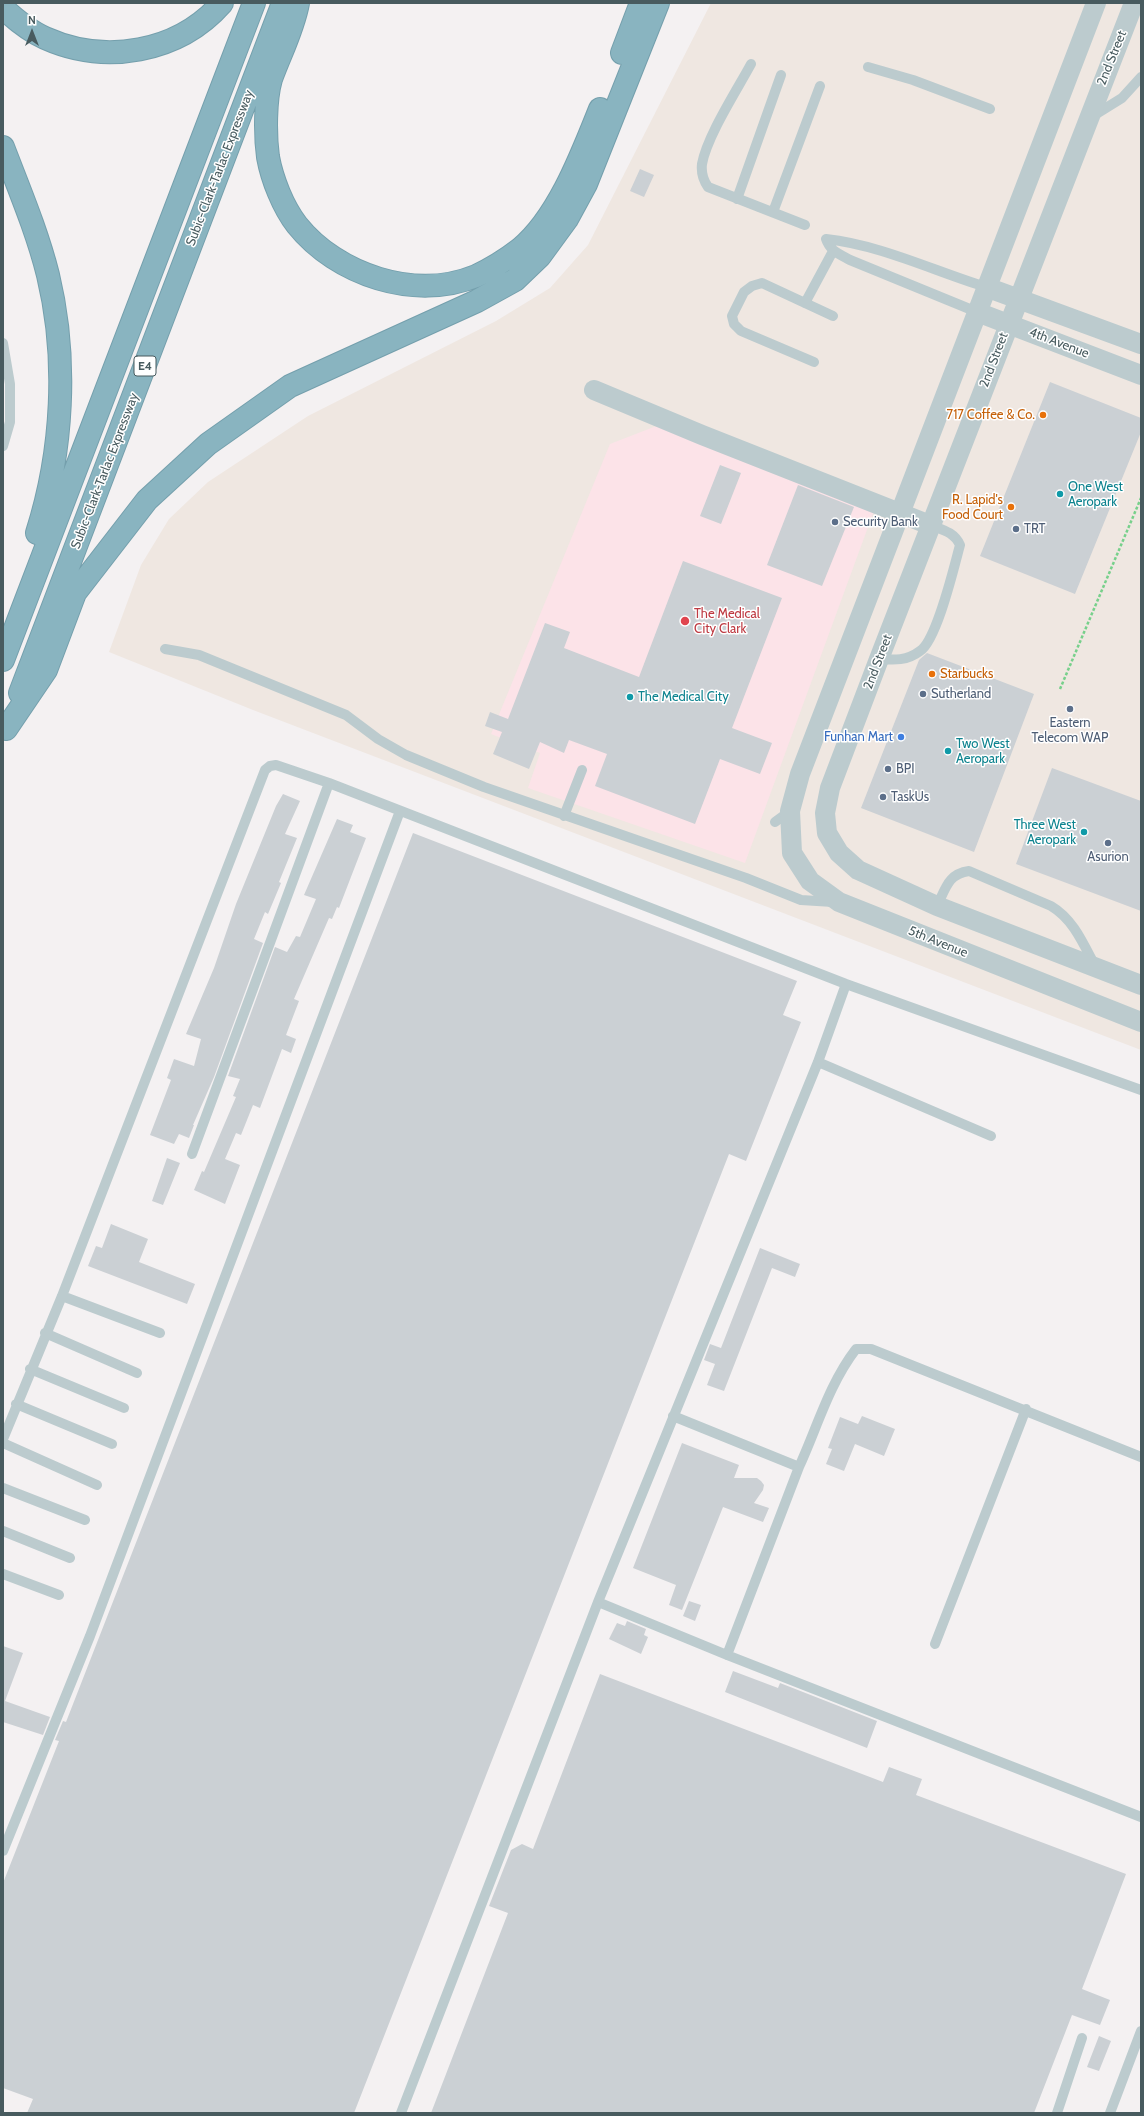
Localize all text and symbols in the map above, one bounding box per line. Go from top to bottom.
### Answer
north arrow [12,12,52,52]
text: N [28,13,36,27]
street label: 2nd Street [1094,28,1130,88]
street label: Subic-Clark-Tarlac Expressway [183,88,257,248]
street label: 4th Avenue [1027,324,1091,362]
street label: 2nd Street [976,330,1012,390]
road number: E4 [134,356,156,376]
street label: Subic-Clark-Tarlac Expressway [68,391,142,551]
place label: 717 Coffee & Co. [947,407,1035,423]
marker: 717 Coffee & Co. [1038,410,1048,420]
place label: One West Aeropark [1068,479,1123,510]
marker: One West Aeropark [1055,489,1065,499]
place label: R. Lapid's Food Court [942,492,1003,523]
marker: R. Lapid's Food Court [1006,502,1016,512]
place label: Security Bank [843,514,918,530]
marker: Security Bank [830,517,840,527]
place label: TRT [1024,521,1046,537]
marker: TRT [1011,524,1021,534]
place label: The Medical City Clark [694,606,760,637]
marker: The Medical City Clark [679,615,691,627]
street label: 2nd Street [860,632,896,692]
place label: Starbucks [940,666,993,682]
marker: Starbucks [927,669,937,679]
place label: Sutherland [931,686,991,702]
place label: The Medical City [638,689,729,705]
marker: Sutherland [918,689,928,699]
marker: The Medical City [625,692,635,702]
marker: Eastern Telecom WAP [1065,704,1075,714]
place label: Eastern Telecom WAP [1032,715,1108,746]
place label: Funhan Mart [824,729,893,745]
marker: Funhan Mart [896,732,906,742]
place label: Two West Aeropark [956,736,1010,767]
marker: Two West Aeropark [943,746,953,756]
place label: BPI [896,761,915,777]
marker: BPI [883,764,893,774]
place label: TaskUs [891,789,929,805]
marker: TaskUs [878,792,888,802]
place label: Three West Aeropark [1014,817,1076,848]
marker: Three West Aeropark [1079,827,1089,837]
marker: Asurion [1103,838,1113,848]
place label: Asurion [1087,849,1129,865]
street label: 5th Avenue [906,923,970,961]

